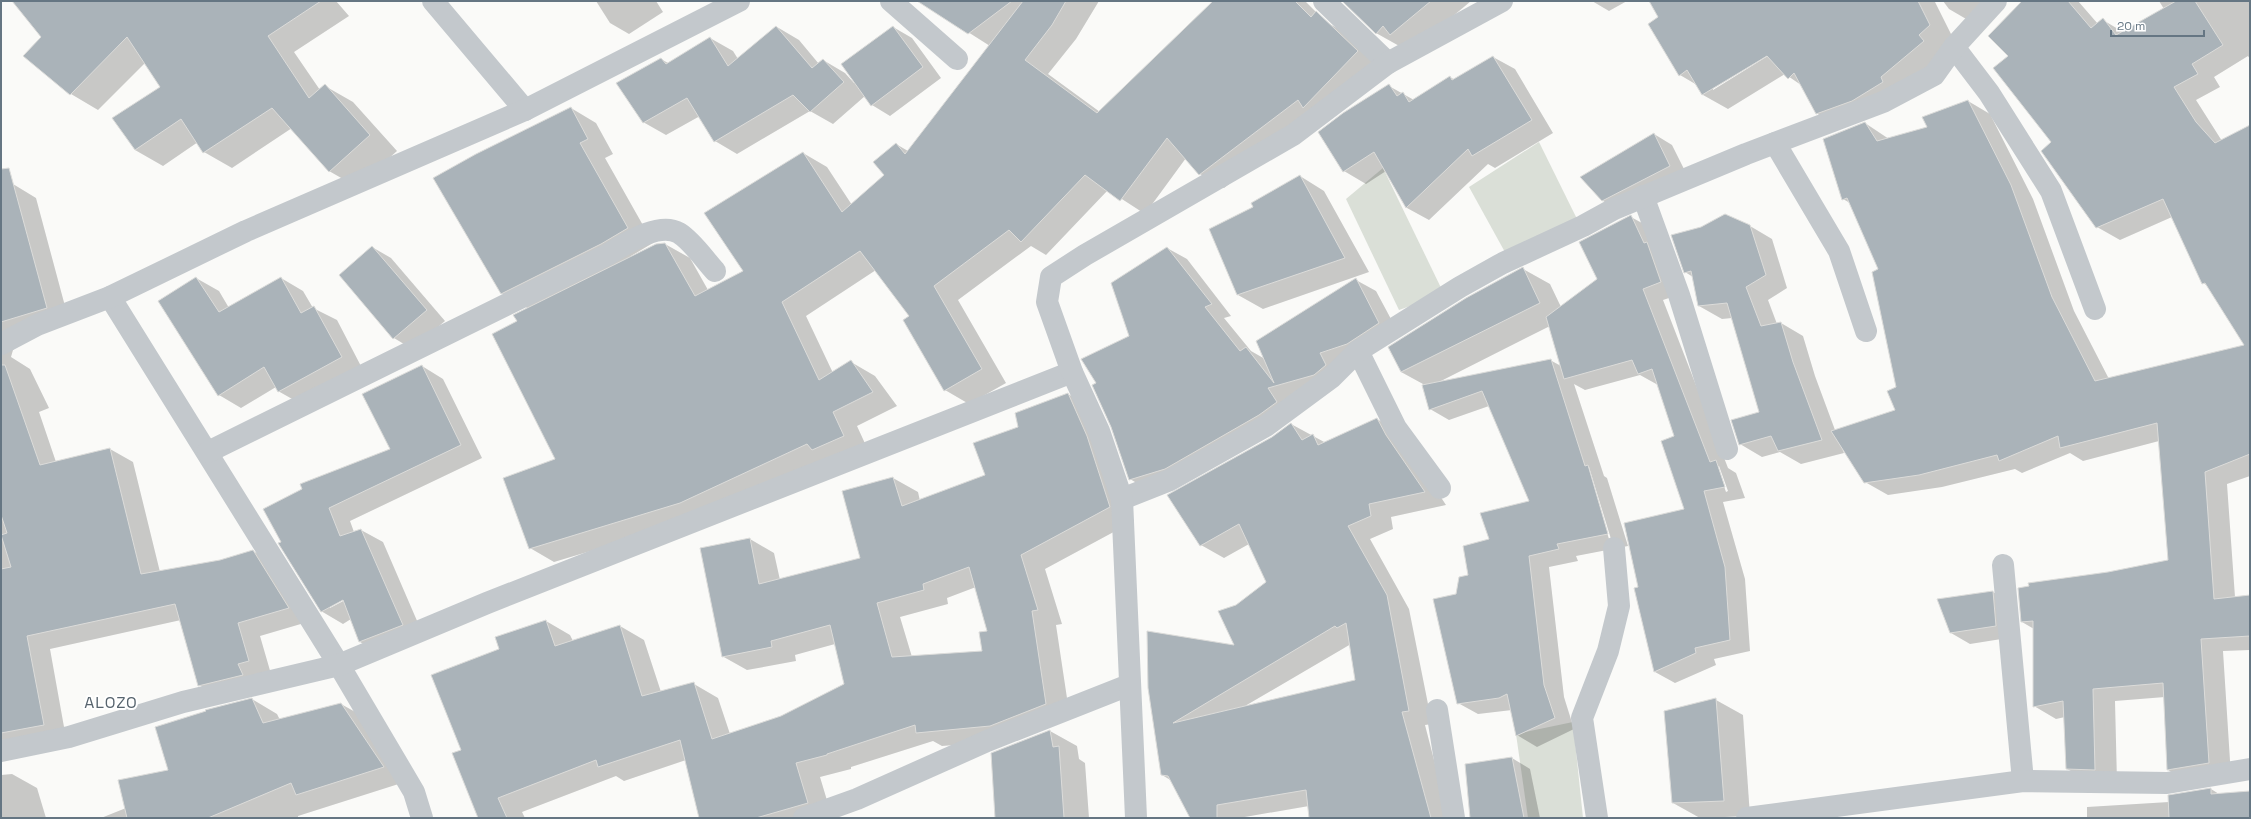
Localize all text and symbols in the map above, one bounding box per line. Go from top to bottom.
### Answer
scale bar [2111,12,2204,38]
text: 20 m [2117,18,2145,34]
district label: ALOZO [84,692,138,713]

